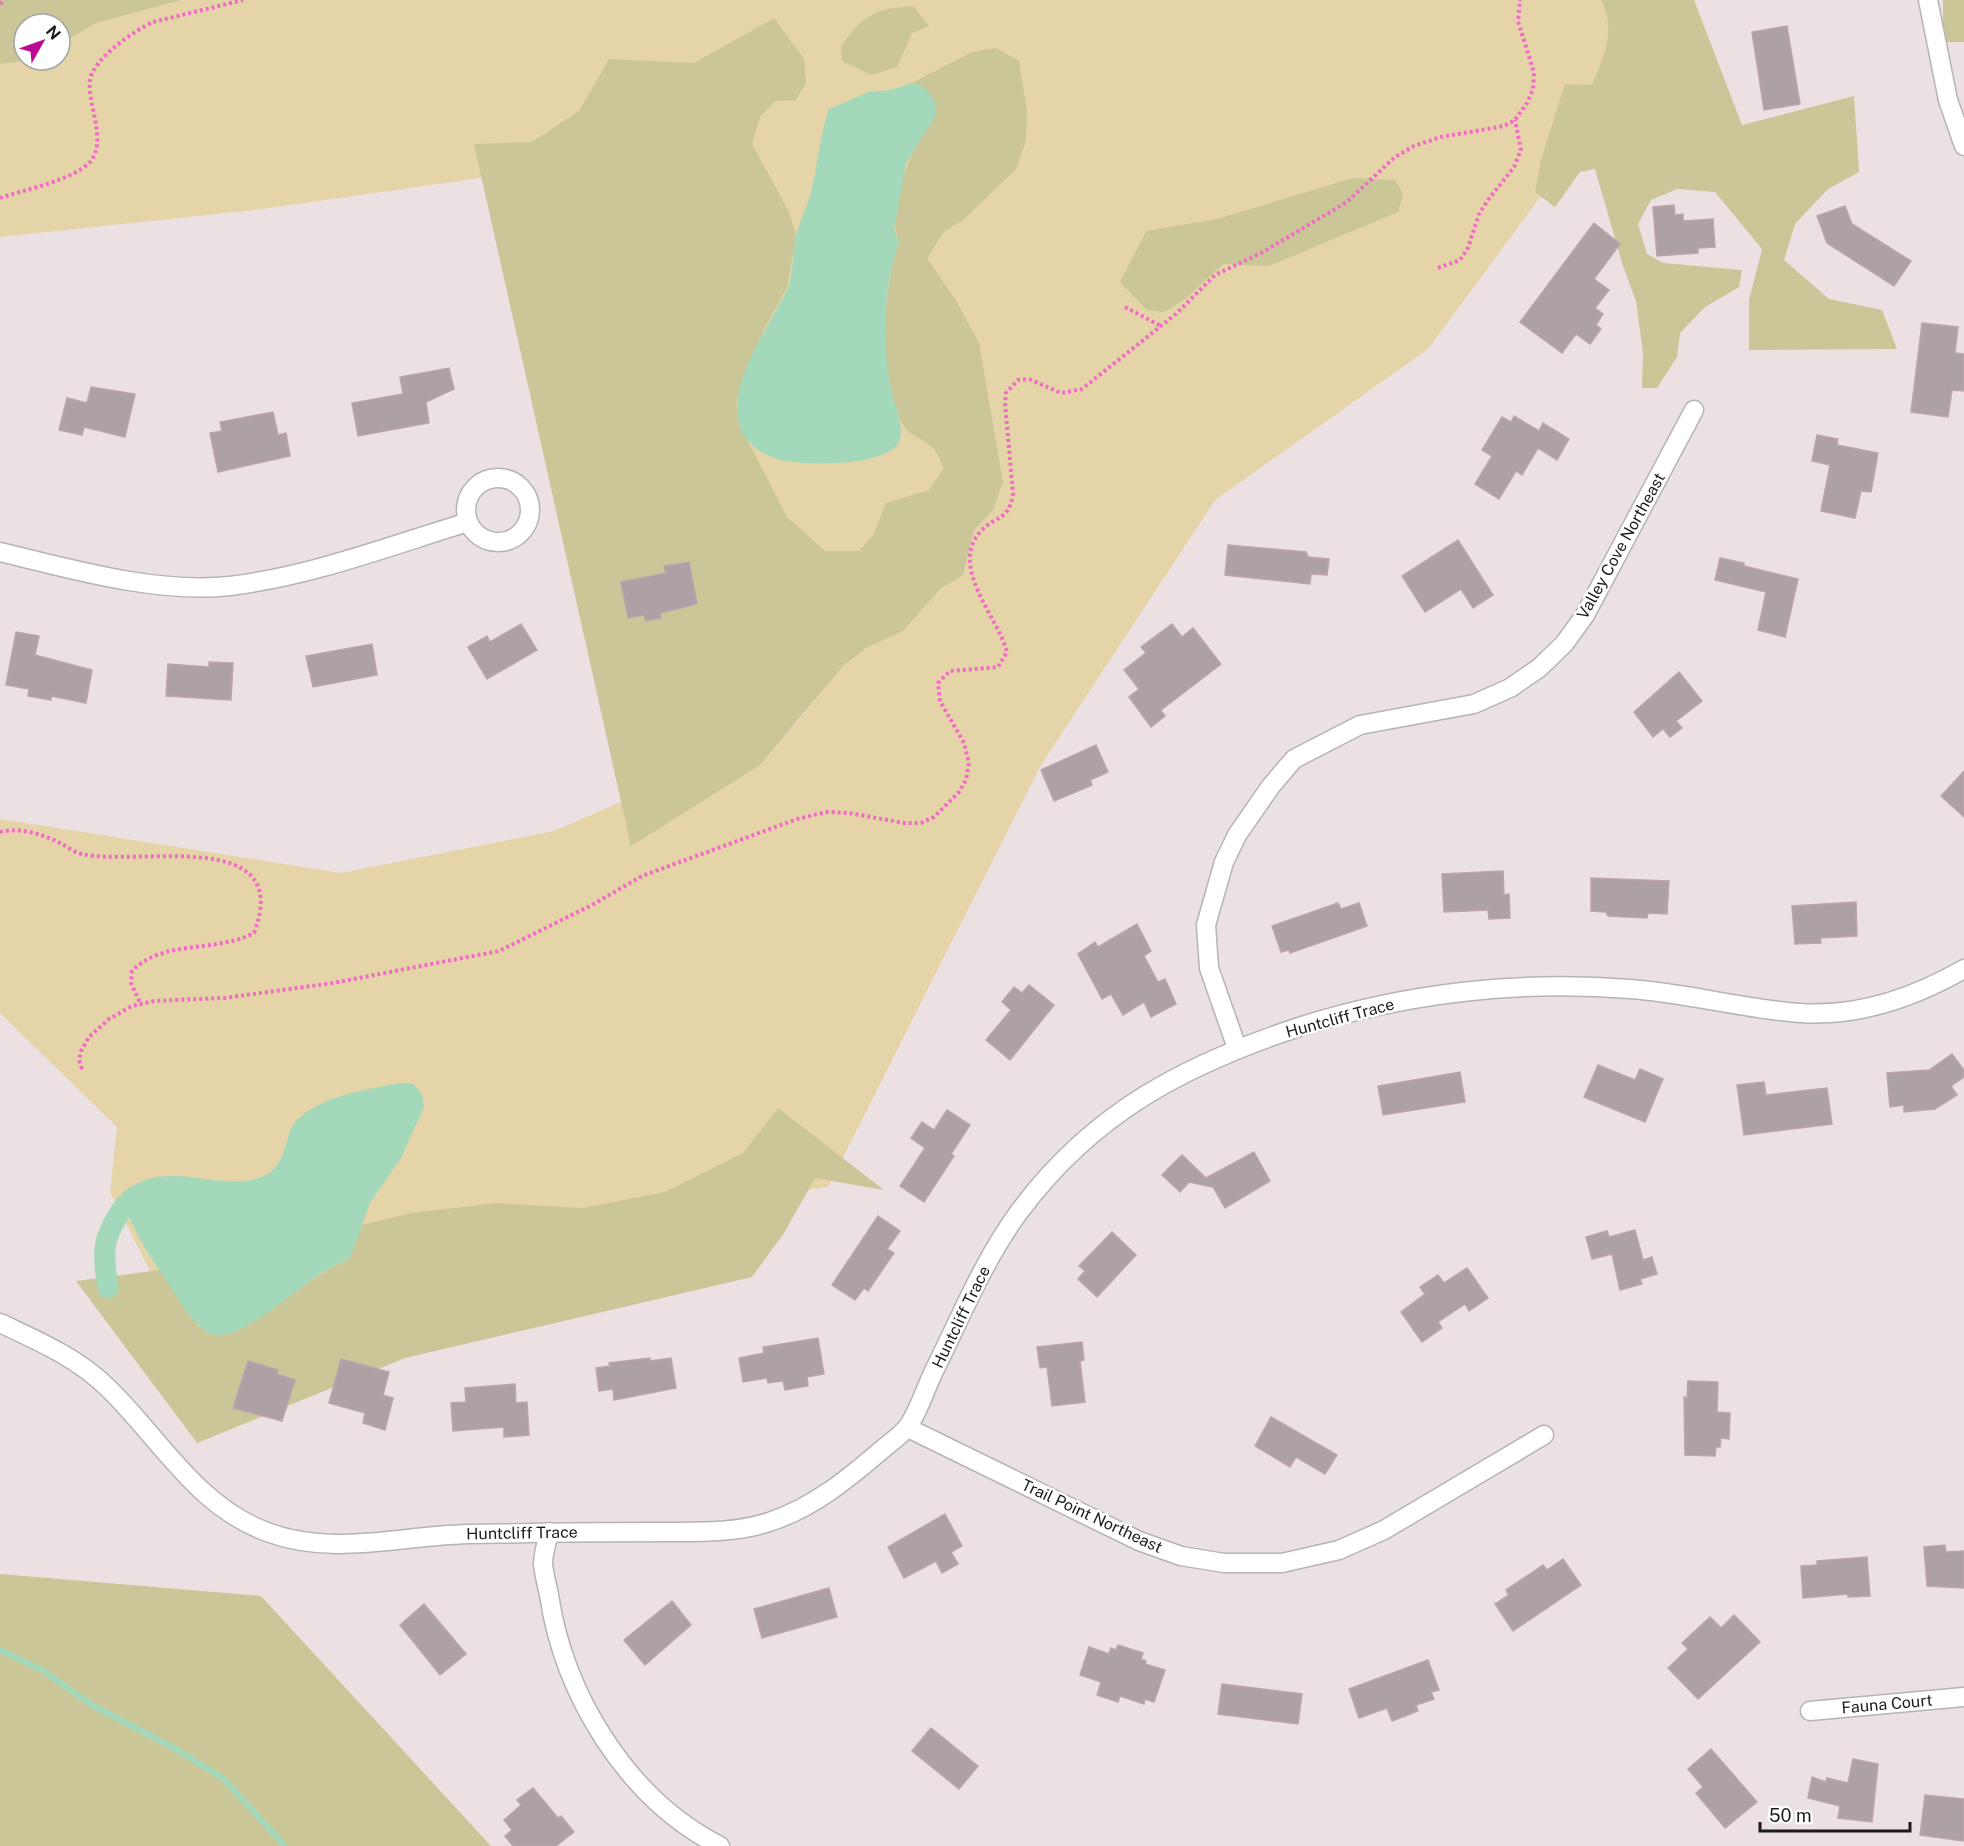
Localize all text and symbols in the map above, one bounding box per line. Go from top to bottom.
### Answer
north arrow [12,12,72,72]
text: N [42,22,64,44]
street label: Valley Cove Northeast [1573,470,1669,622]
street label: Huntcliff Trace [1284,994,1396,1042]
street label: Huntcliff Trace [928,1263,994,1371]
street label: Trail Point Northeast [1019,1475,1165,1557]
street label: Huntcliff Trace [466,1523,578,1543]
street label: Fauna Court [1841,1691,1933,1717]
scale bar [1760,1795,1910,1833]
text: 50 m [1769,1805,1812,1826]

